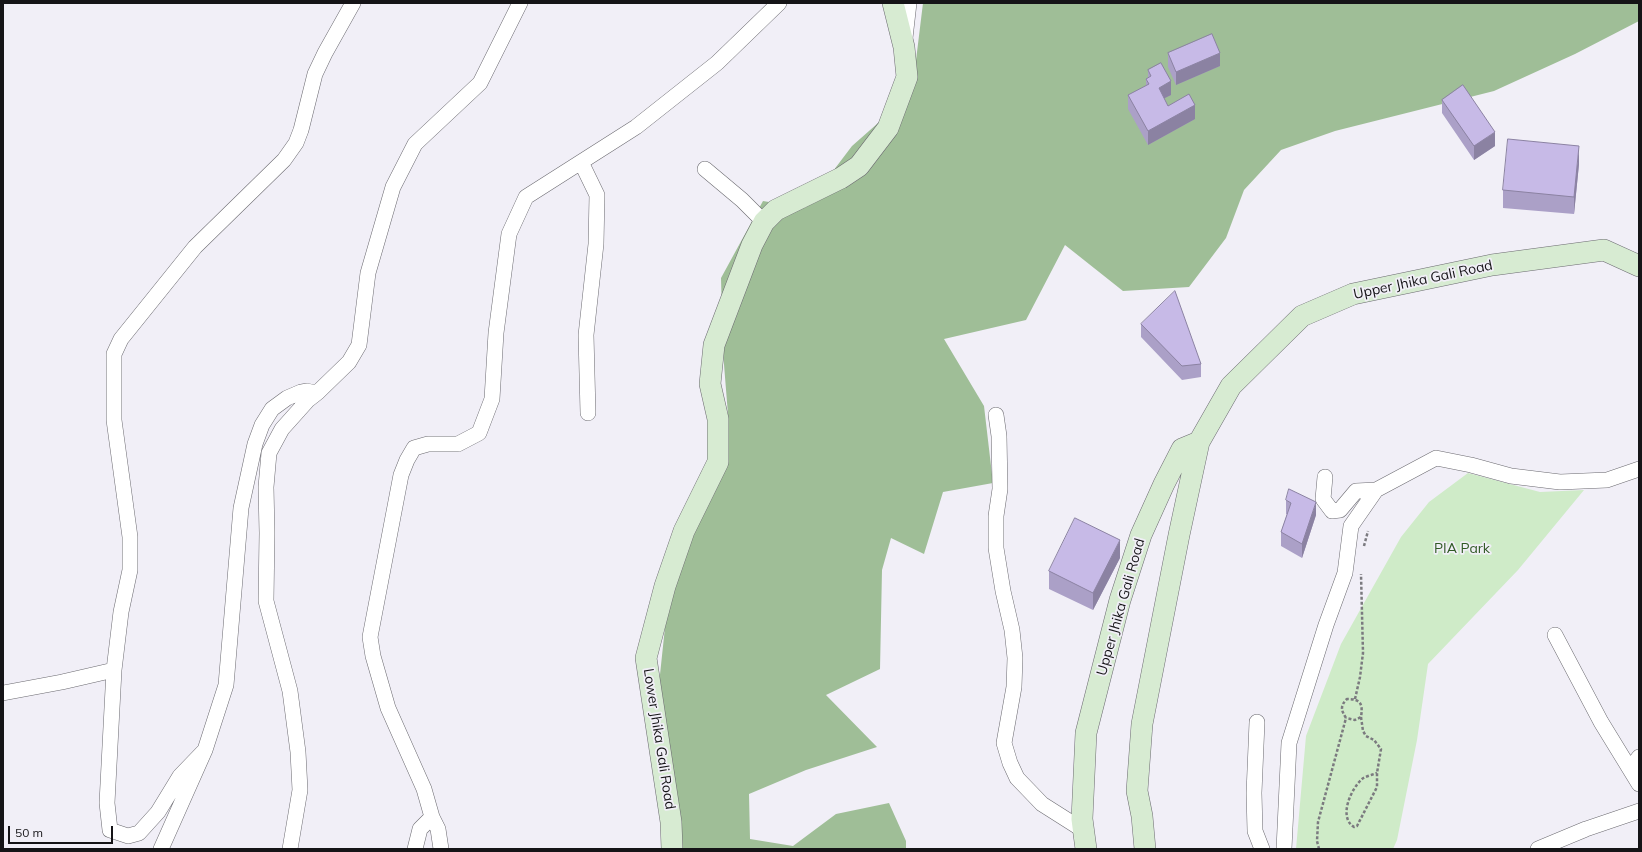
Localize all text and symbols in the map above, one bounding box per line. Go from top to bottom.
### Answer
street label: Upper Jhika Gali Road [1352,257,1494,303]
street label: Upper Jhika Gali Road [1093,536,1149,678]
park label: PIA Park [1434,541,1490,557]
street label: Lower Jhika Gali Road [640,667,678,811]
scale bar [10,818,115,844]
text: 50 m [15,825,43,840]

